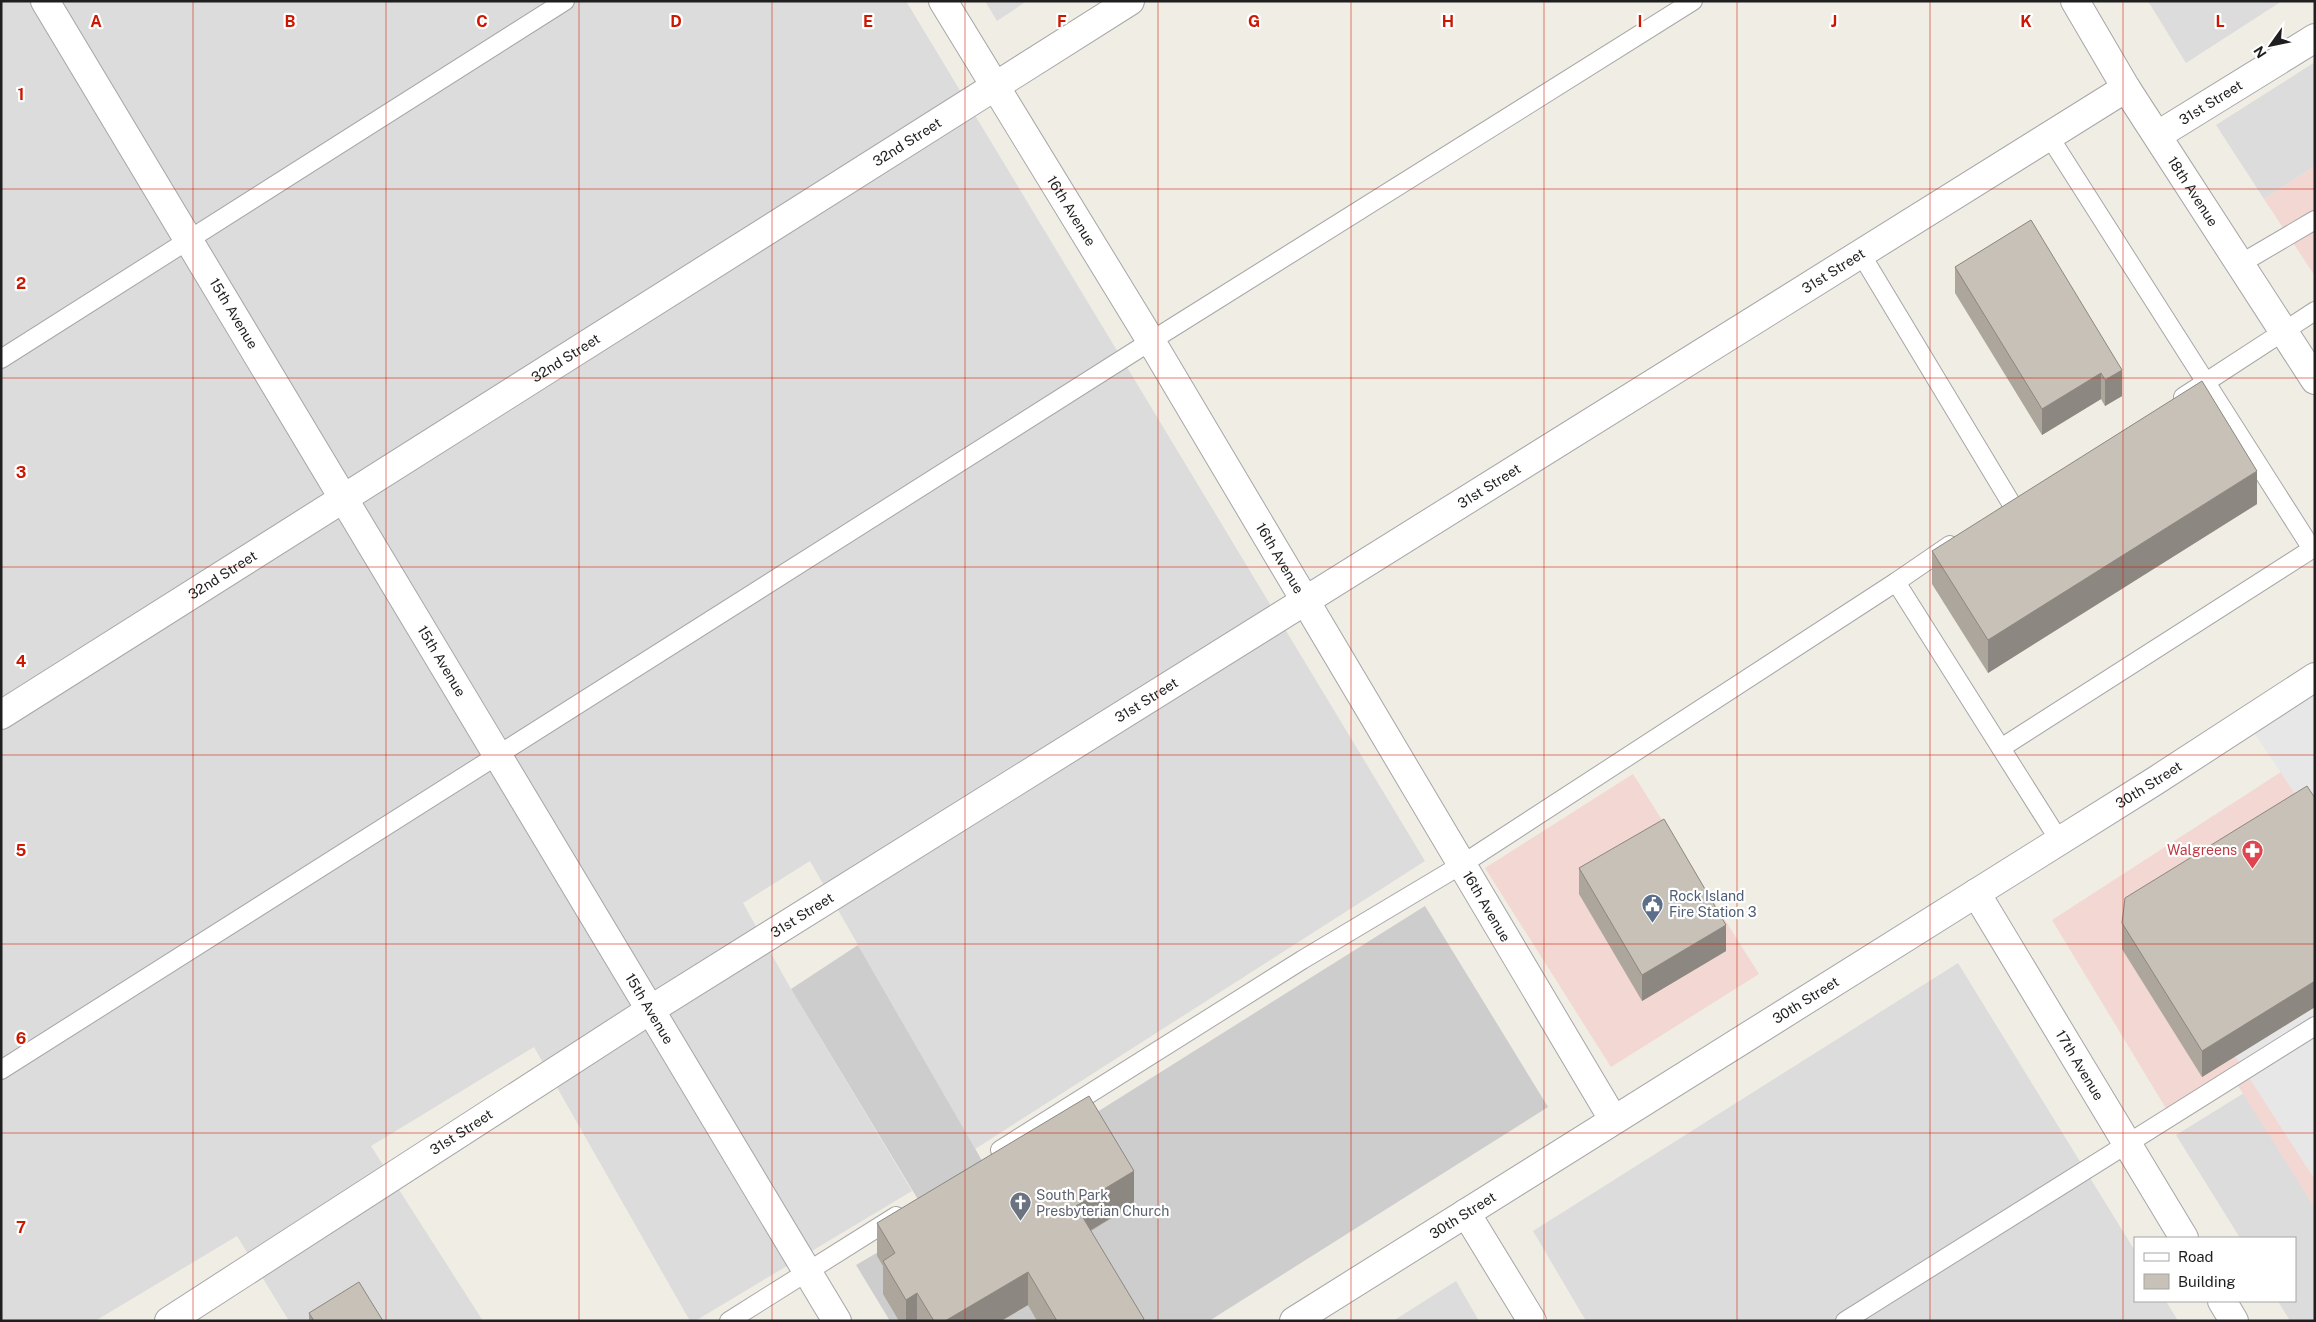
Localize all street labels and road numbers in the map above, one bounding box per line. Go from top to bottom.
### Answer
street label: 31st Street [2176,77,2245,128]
street label: 32nd Street [870,114,944,170]
street label: 18th Avenue [2165,154,2221,229]
street label: 16th Avenue [1044,173,1099,249]
street label: 31st Street [1799,245,1868,296]
street label: 15th Avenue [206,275,261,352]
street label: 32nd Street [528,330,603,386]
street label: 31st Street [1455,460,1523,512]
street label: 16th Avenue [1253,520,1307,596]
street label: 32nd Street [185,547,260,603]
street label: 15th Avenue [414,623,469,699]
street label: 31st Street [1112,674,1181,726]
street label: 30th Street [2113,758,2185,812]
street label: 16th Avenue [1460,868,1514,945]
street label: 31st Street [768,889,836,941]
street label: 15th Avenue [622,970,677,1047]
street label: 30th Street [1770,973,1842,1027]
street label: 17th Avenue [2052,1027,2107,1103]
street label: 31st Street [427,1106,496,1158]
street label: 30th Street [1426,1189,1499,1242]

